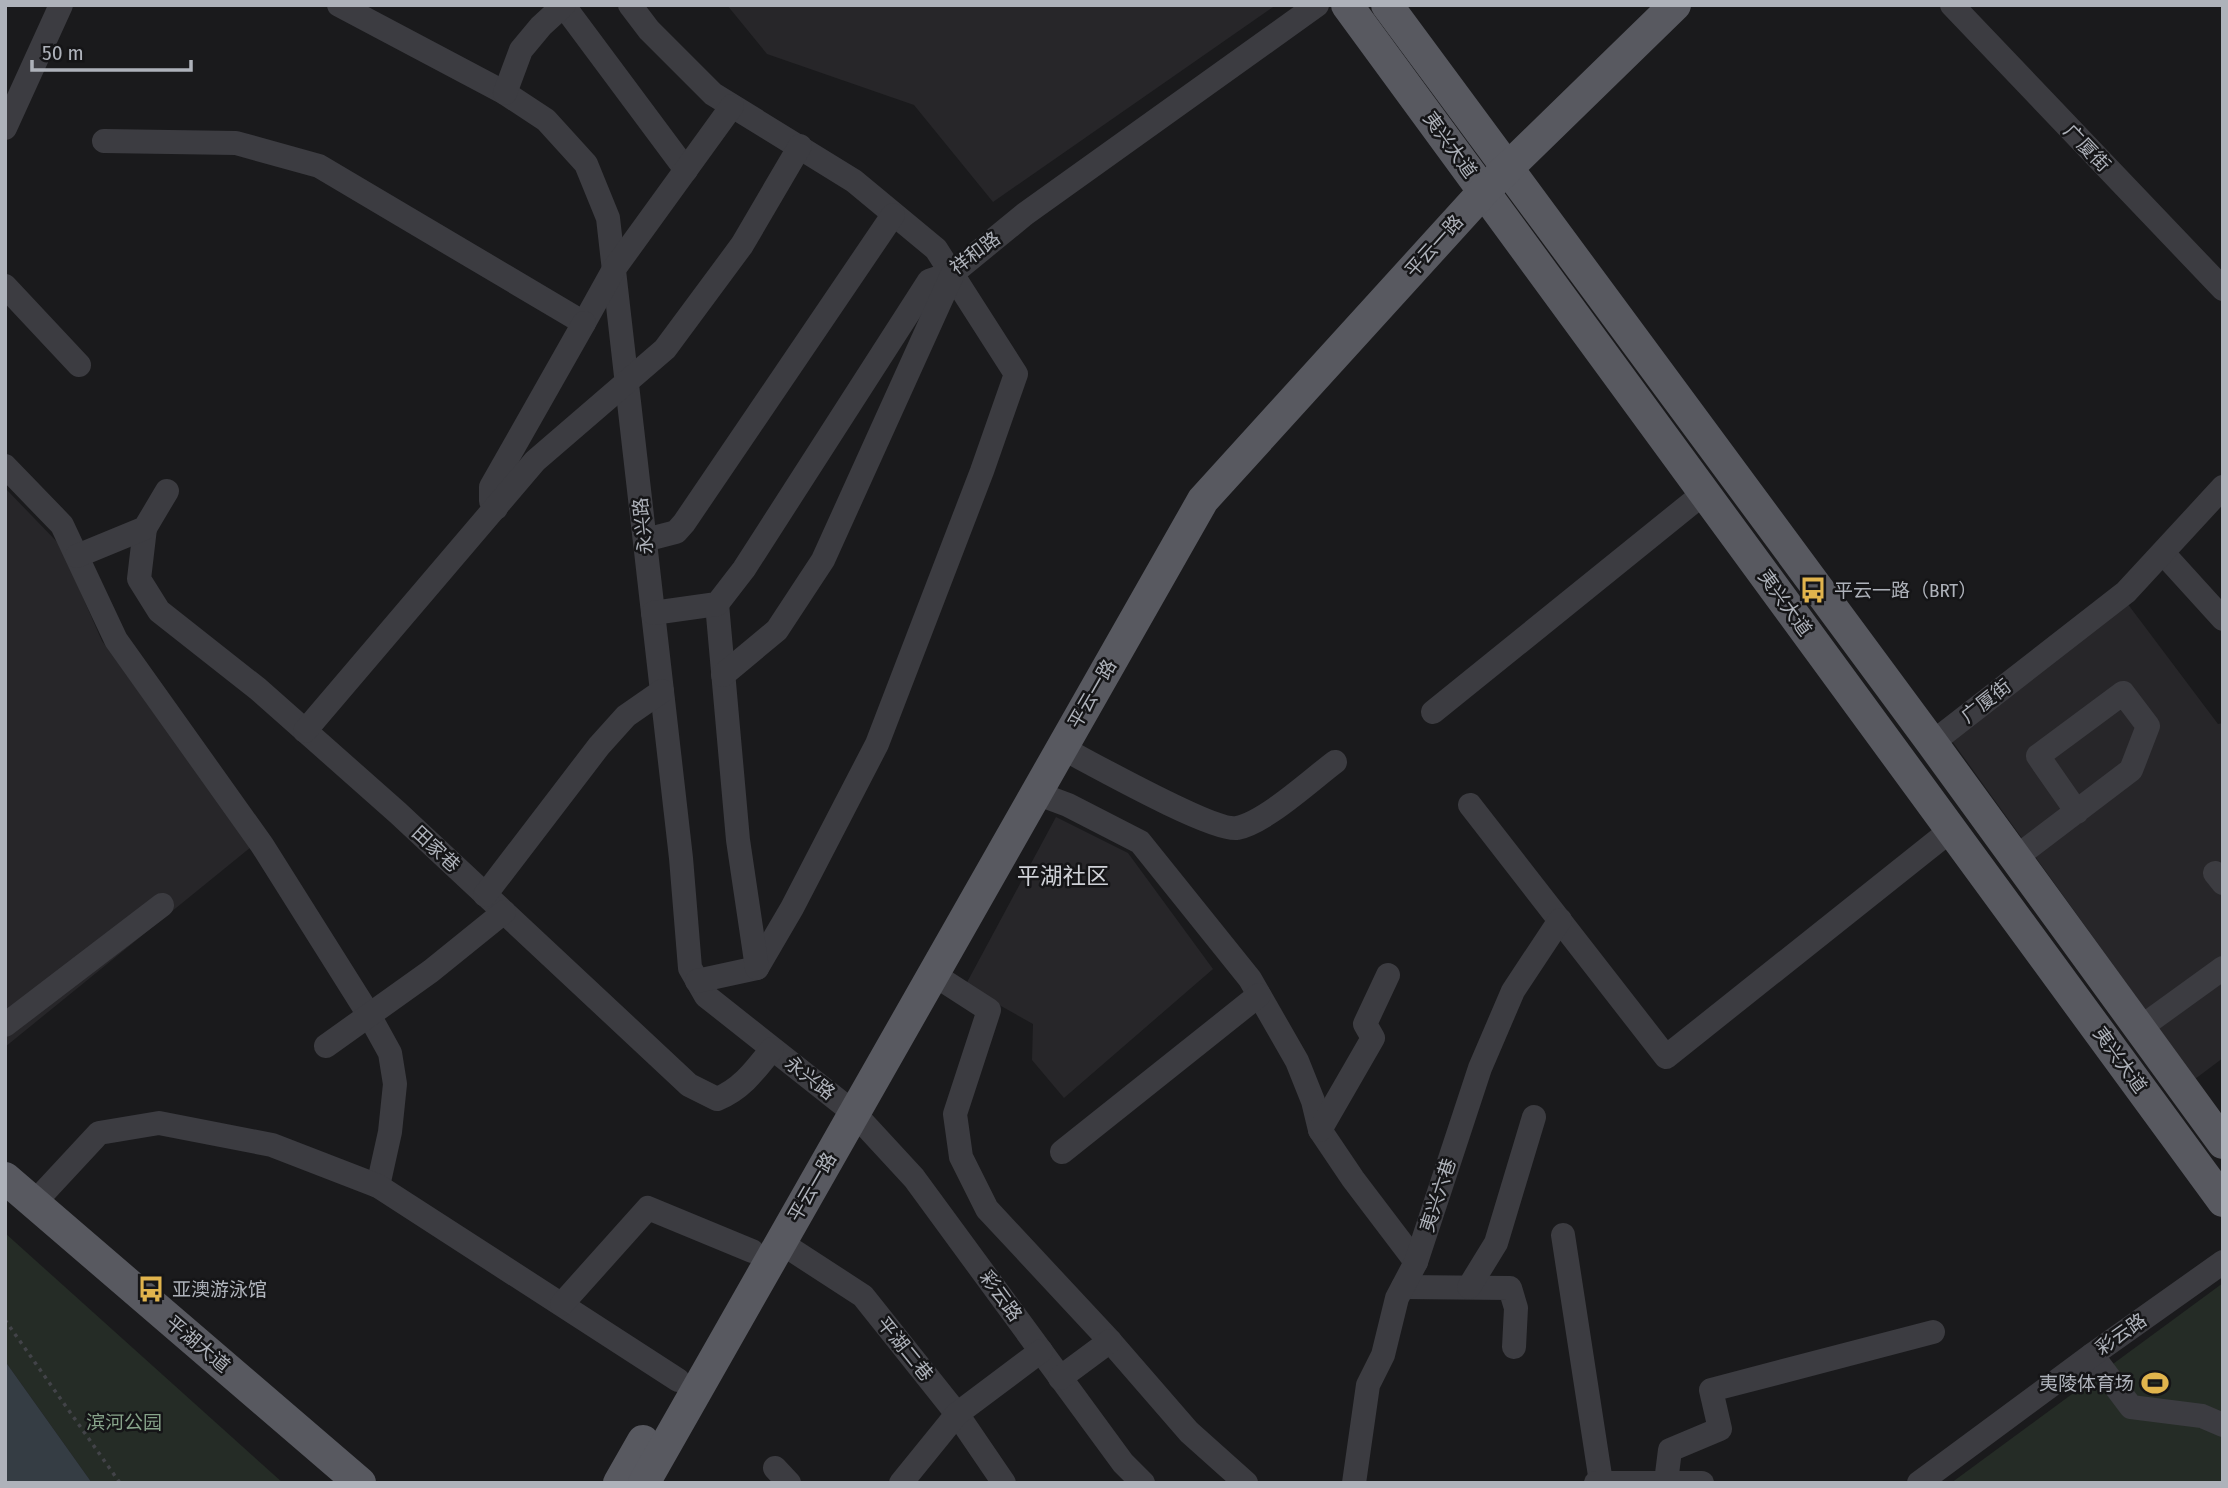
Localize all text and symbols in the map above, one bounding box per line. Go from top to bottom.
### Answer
scale bar [32,28,191,72]
text: 50 m [42,40,84,66]
street label: 夷兴大道 [1418,107,1482,183]
street label: 广厦街 [2059,120,2115,176]
street label: 平云一路 [1400,210,1468,282]
street label: 祥和路 [945,227,1005,279]
street label: 永兴路 [629,496,657,556]
street label: 夷兴大道 [1753,565,1817,641]
bus stop icon: 平云一路（BRT） [1798,575,1828,605]
place label: 平云一路（BRT） [1834,579,1977,602]
street label: 平云一路 [1063,655,1121,733]
street label: 广厦街 [1956,674,2016,728]
street label: 田家巷 [407,821,465,877]
district label: 平湖社区 [1017,862,1109,890]
street label: 夷兴大道 [2088,1022,2152,1098]
street label: 永兴路 [780,1051,840,1105]
street label: 平云一路 [783,1148,841,1226]
street label: 夷兴六巷 [1415,1155,1461,1235]
street label: 彩云路 [975,1266,1027,1326]
bus stop icon: 亚澳游泳馆 [136,1274,166,1304]
place label: 亚澳游泳馆 [172,1278,267,1301]
street label: 彩云路 [2091,1308,2151,1360]
street label: 平湖大道 [161,1311,235,1377]
street label: 平湖二巷 [872,1312,938,1386]
sports icon: 夷陵体育场 [2140,1368,2170,1398]
place label: 夷陵体育场 [2039,1372,2134,1395]
park label: 滨河公园 [86,1411,162,1434]

